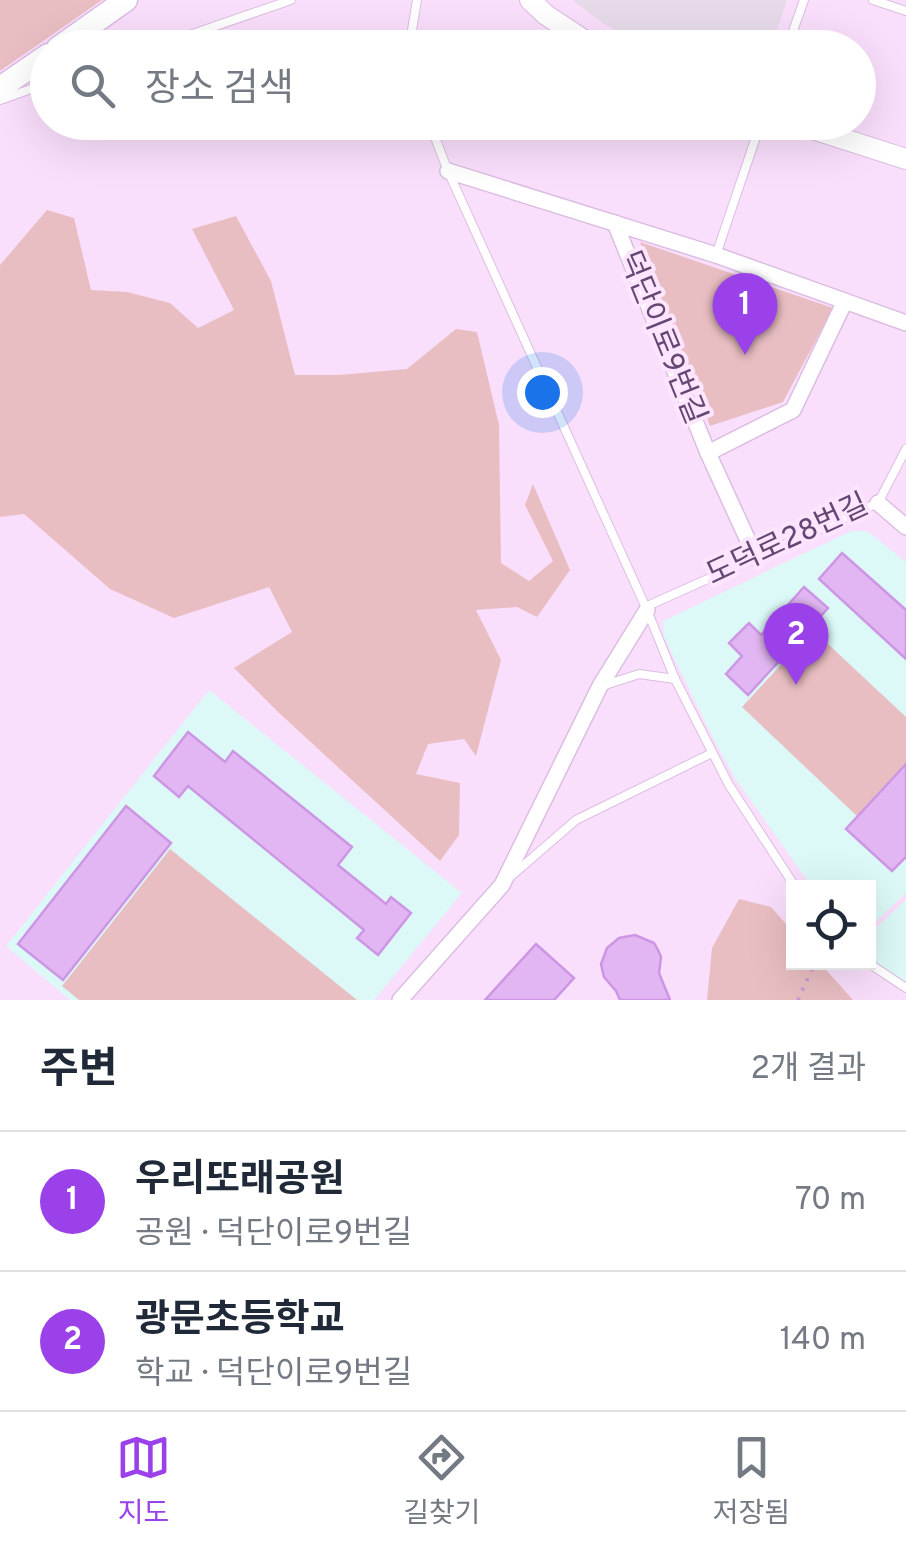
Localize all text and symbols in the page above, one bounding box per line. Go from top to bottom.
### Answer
search box [30,30,876,140]
icon: search [65,58,120,113]
text: 장소 검색 [145,66,294,115]
street label: 덕단이로9번길 [609,246,713,430]
pin: 1 [712,272,778,355]
your location [517,367,568,418]
street label: 도덕로28번길 [701,487,875,595]
pin: 2 [764,602,828,685]
map controls [786,880,876,970]
button: locate [786,880,876,970]
text: 주변 [40,1045,117,1098]
text: 2개 결과 [751,1050,866,1090]
text: 우리또래공원 [135,1157,345,1206]
text: 1 [66,1181,79,1221]
text: 70 m [795,1181,866,1221]
text: 공원 · 덕단이로9번길 [135,1215,412,1255]
text: 광문초등학교 [135,1297,345,1346]
text: 2 [63,1321,82,1361]
text: 140 m [780,1321,866,1361]
text: 학교 · 덕단이로9번길 [135,1355,412,1395]
tab: 지도 [116,1430,171,1533]
tab: 길찾기 [403,1430,480,1533]
tab: 저장됨 [713,1430,790,1533]

